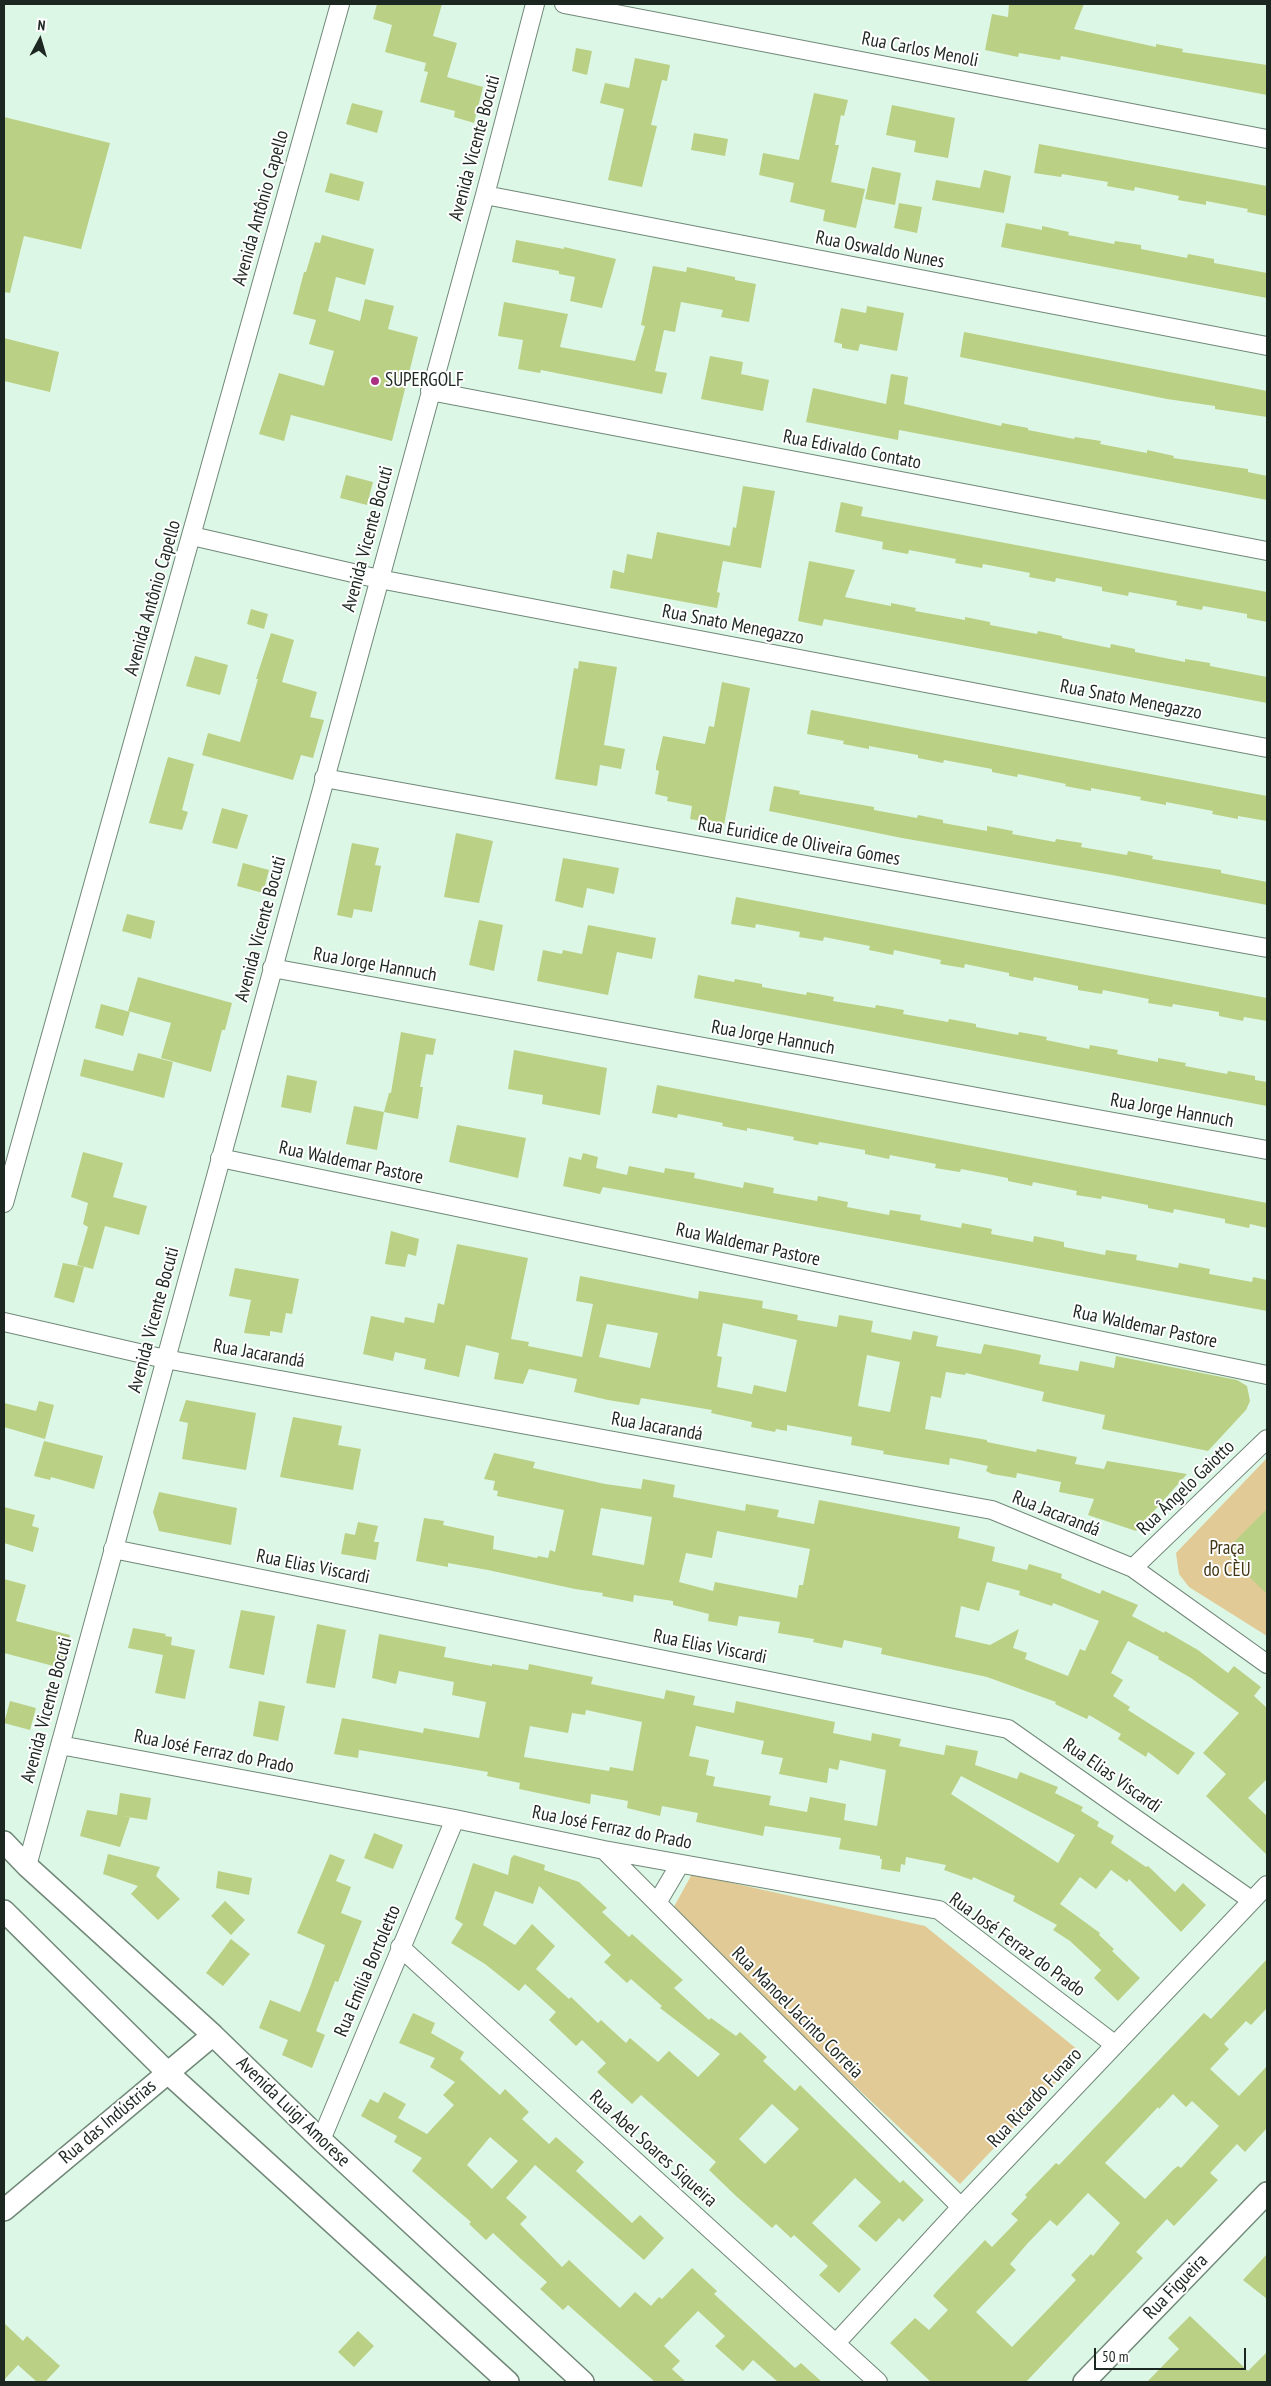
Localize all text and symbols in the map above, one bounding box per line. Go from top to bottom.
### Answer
north arrow [15,15,65,65]
text: N [37,16,46,34]
street label: Rua Carlos Menoli [860,28,980,72]
street label: Avenida Vicente Bocuti [445,73,505,223]
street label: Avenida Antônio Capello [228,128,294,288]
street label: Rua Oswaldo Nunes [814,226,946,274]
place label: SUPERGOLF [385,370,464,392]
marker: SUPERGOLF [369,375,381,387]
street label: Rua Edivaldo Contato [781,425,923,475]
street label: Avenida Vicente Bocuti [338,464,398,614]
street label: Avenida Antônio Capello [120,518,186,678]
street label: Rua Snato Menegazzo [660,600,806,650]
street label: Rua Snato Menegazzo [1058,675,1204,725]
street label: Rua Euridice de Oliveira Gomes [696,813,902,871]
street label: Avenida Vicente Bocuti [231,854,291,1004]
street label: Rua Jorge Hannuch [312,943,438,987]
street label: Rua Jorge Hannuch [710,1016,836,1060]
street label: Rua Jorge Hannuch [1109,1089,1235,1133]
street label: Rua Waldemar Pastore [277,1137,425,1189]
street label: Rua Waldemar Pastore [674,1219,822,1271]
street label: Avenida Vicente Bocuti [124,1245,184,1395]
street label: Rua Waldemar Pastore [1071,1301,1219,1353]
street label: Rua Jacarandá [211,1335,307,1373]
street label: Rua Jacarandá [609,1408,705,1446]
street label: Rua Ângelo Gaiotto [1132,1436,1240,1540]
street label: Rua Jacarandá [1009,1486,1103,1542]
park label: Praça do CÈU [1203,1538,1251,1582]
street label: Rua Elias Viscardi [254,1545,372,1589]
street label: Rua Elias Viscardi [651,1625,769,1669]
street label: Avenida Vicente Bocuti [17,1635,77,1785]
street label: Rua José Ferraz do Prado [132,1725,296,1779]
street label: Rua Elias Viscardi [1058,1734,1166,1818]
street label: Rua José Ferraz do Prado [530,1801,694,1855]
street label: Rua José Ferraz do Prado [945,1888,1089,2002]
street label: Rua Emília Bortoletto [330,1902,406,2040]
street label: Rua Manoel Jacinto Correia [726,1942,868,2084]
street label: Rua Ricardo Funaro [983,2044,1087,2152]
street label: Avenida Luigi Amorese [231,2052,355,2172]
street label: Rua das Indústrias [55,2075,161,2169]
street label: Rua Abel Soares Siqueira [585,2086,721,2212]
street label: Rua Figueira [1139,2250,1213,2324]
scale bar [1096,2338,1248,2370]
text: 50 m [1102,2347,1128,2366]

